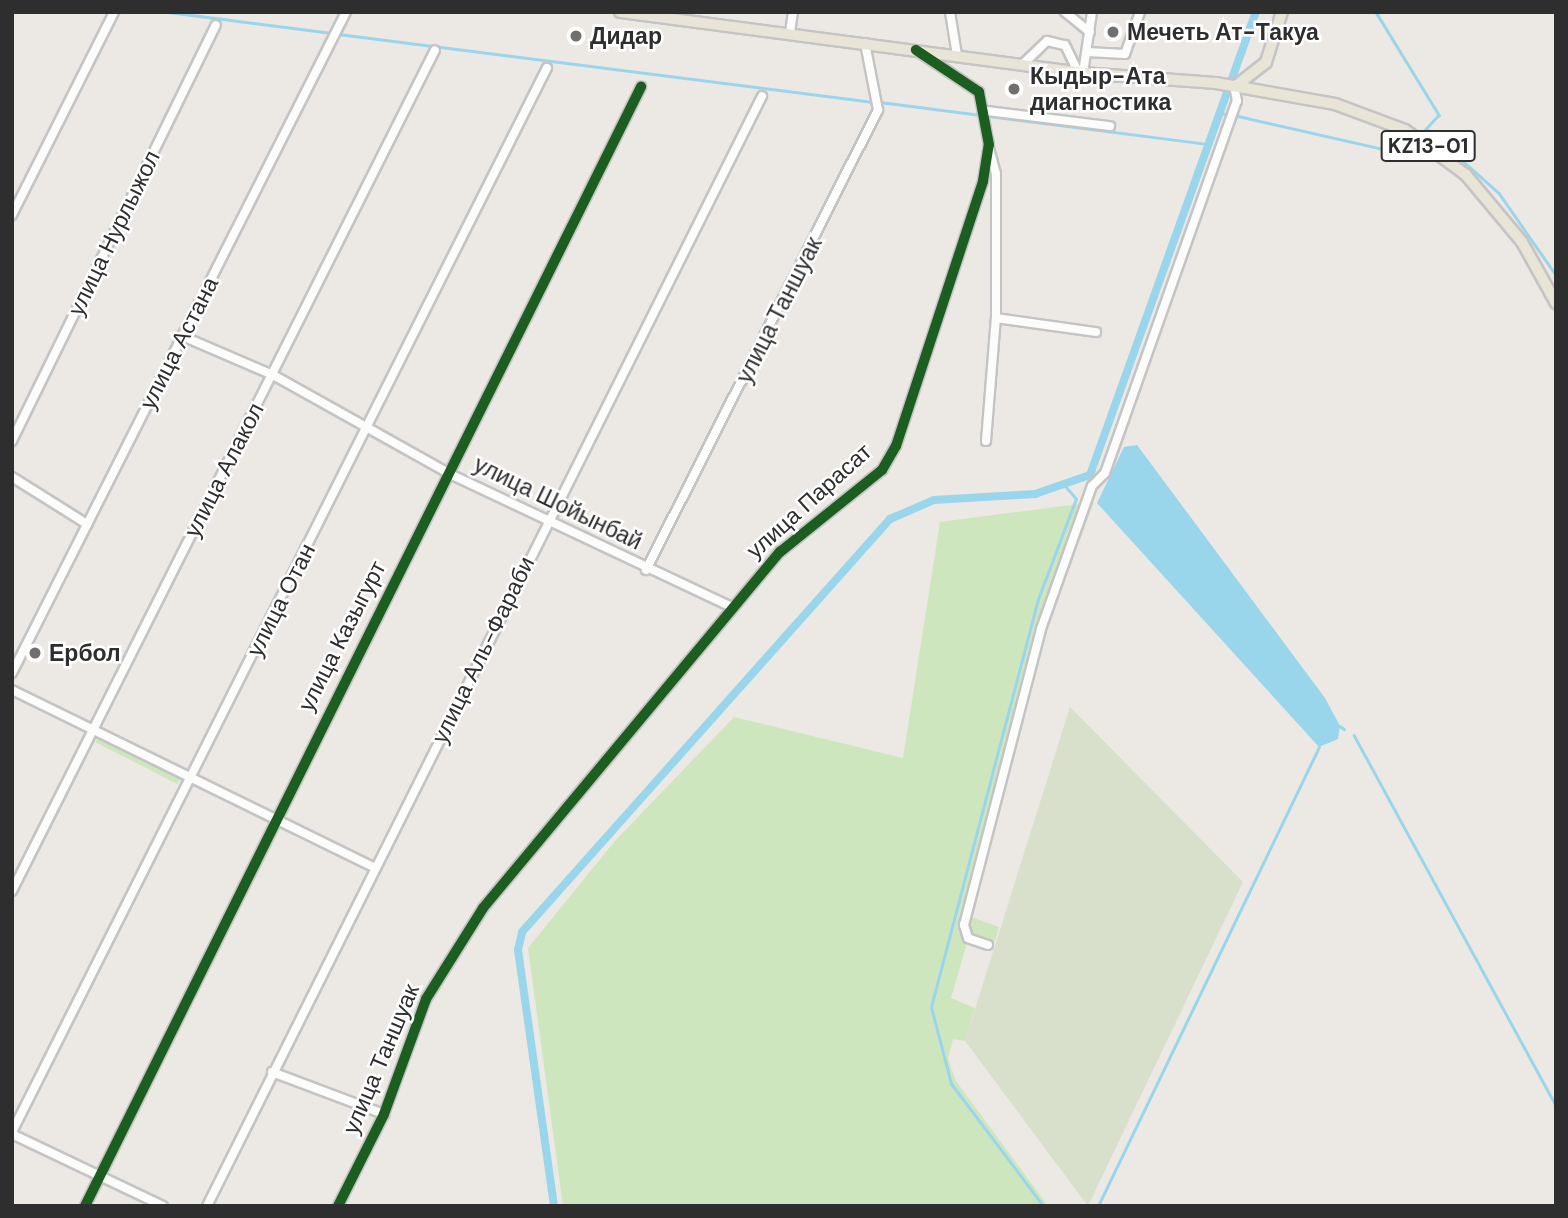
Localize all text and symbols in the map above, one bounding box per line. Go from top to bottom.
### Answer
place label: Мечеть Ат-Такуа [1127,18,1319,46]
place label: Дидар [590,22,662,50]
marker: Мечеть Ат-Такуа [1105,24,1121,40]
marker: Дидар [568,28,584,44]
place label: Кыдыр-Ата диагностика [1030,62,1171,116]
marker: Кыдыр-Ата диагностика [1004,79,1024,99]
road number: KZ13-01 [1379,128,1477,164]
street label: улица Нурлыжол [62,146,166,320]
street label: улица Таншуак [730,232,828,388]
street label: улица Астана [134,272,224,414]
street label: улица Алакол [178,398,270,542]
street label: улица Парасат [741,438,877,564]
street label: улица Шойынбай [469,450,647,556]
street label: улица Отан [241,539,321,661]
street label: улица Аль-Фараби [426,552,540,748]
street label: улица Казыгурт [292,556,392,716]
place label: Ербол [49,639,121,667]
marker: Ербол [27,645,43,661]
street label: улица Таншуак [337,980,425,1138]

